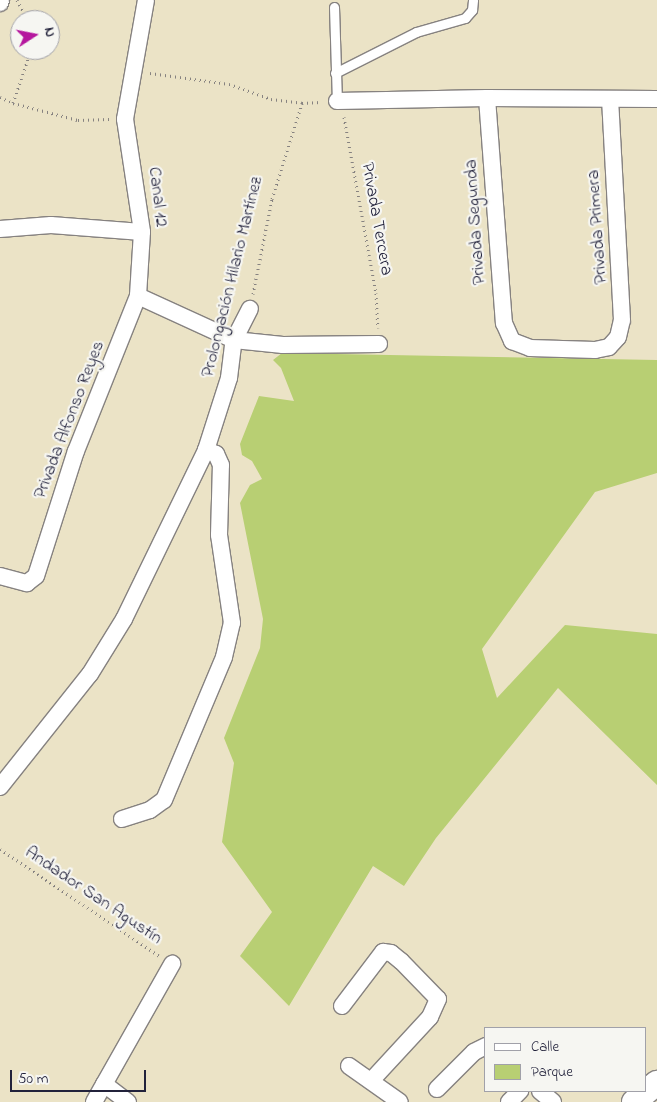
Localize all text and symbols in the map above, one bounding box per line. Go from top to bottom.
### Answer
north arrow [10,10,60,60]
text: N [38,26,60,39]
street label: Privada Segunda [461,158,491,286]
street label: Privada Tercera [355,161,397,277]
street label: Canal 12 [143,166,171,228]
street label: Privada Primera [583,169,613,285]
street label: Prolongación Hilario Martínez [198,174,268,380]
street label: Privada Alfonso Reyes [30,338,110,502]
street label: Andador San Agustín [20,842,166,950]
legend [484,1027,647,1092]
text: Calle [531,1036,559,1058]
scale bar [12,1060,149,1092]
text: Parque [531,1061,573,1083]
text: 50 m [18,1068,48,1090]

